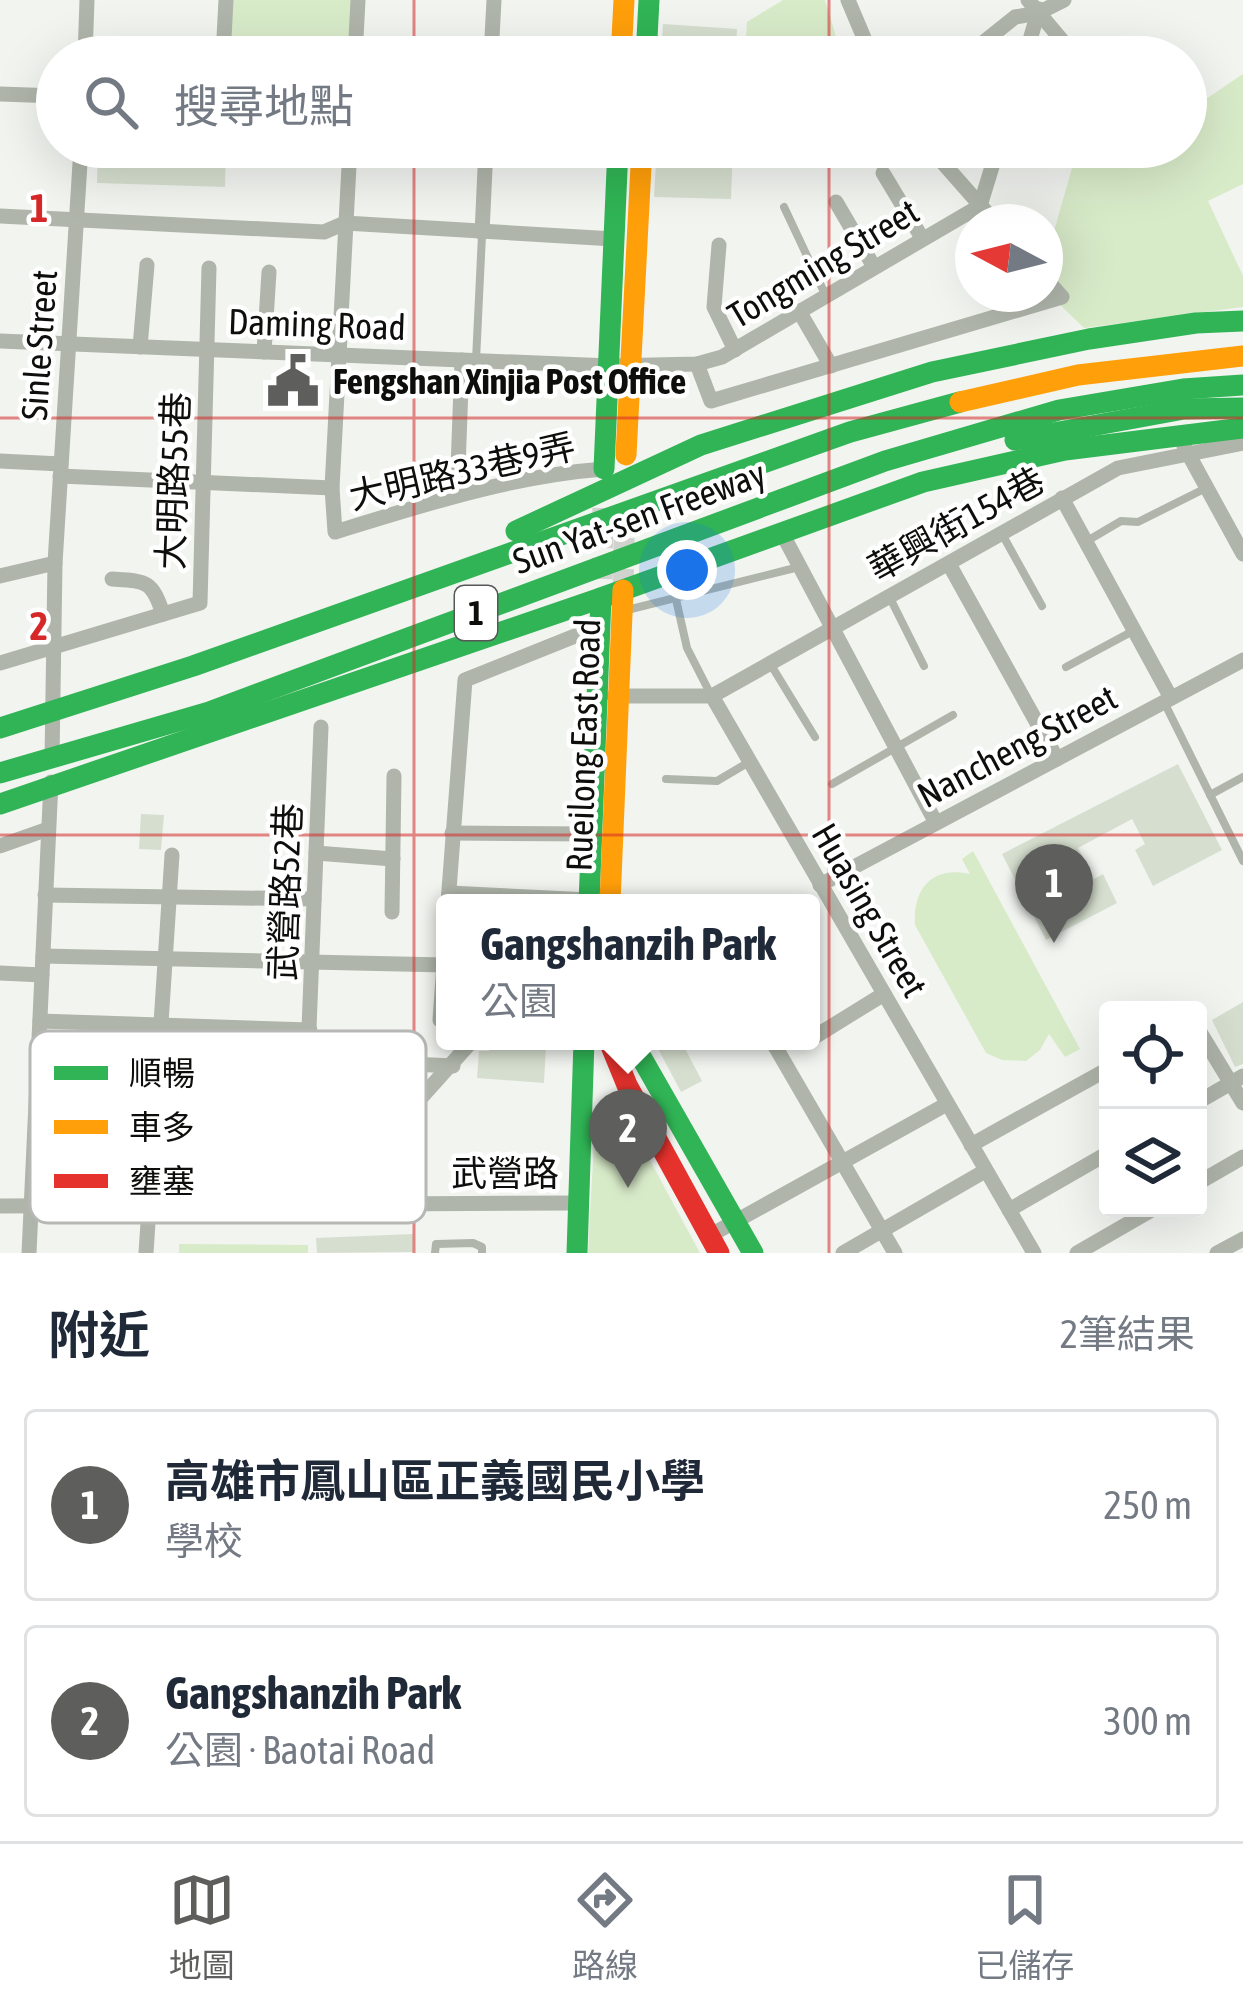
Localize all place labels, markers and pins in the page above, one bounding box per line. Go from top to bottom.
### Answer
public building icon: Fengshan Xinjia Post Office [264,352,322,410]
place label: Fengshan Xinjia Post Office [333,360,686,402]
pin: 1 [1015,844,1093,943]
pin: 2 [589,1089,667,1188]

